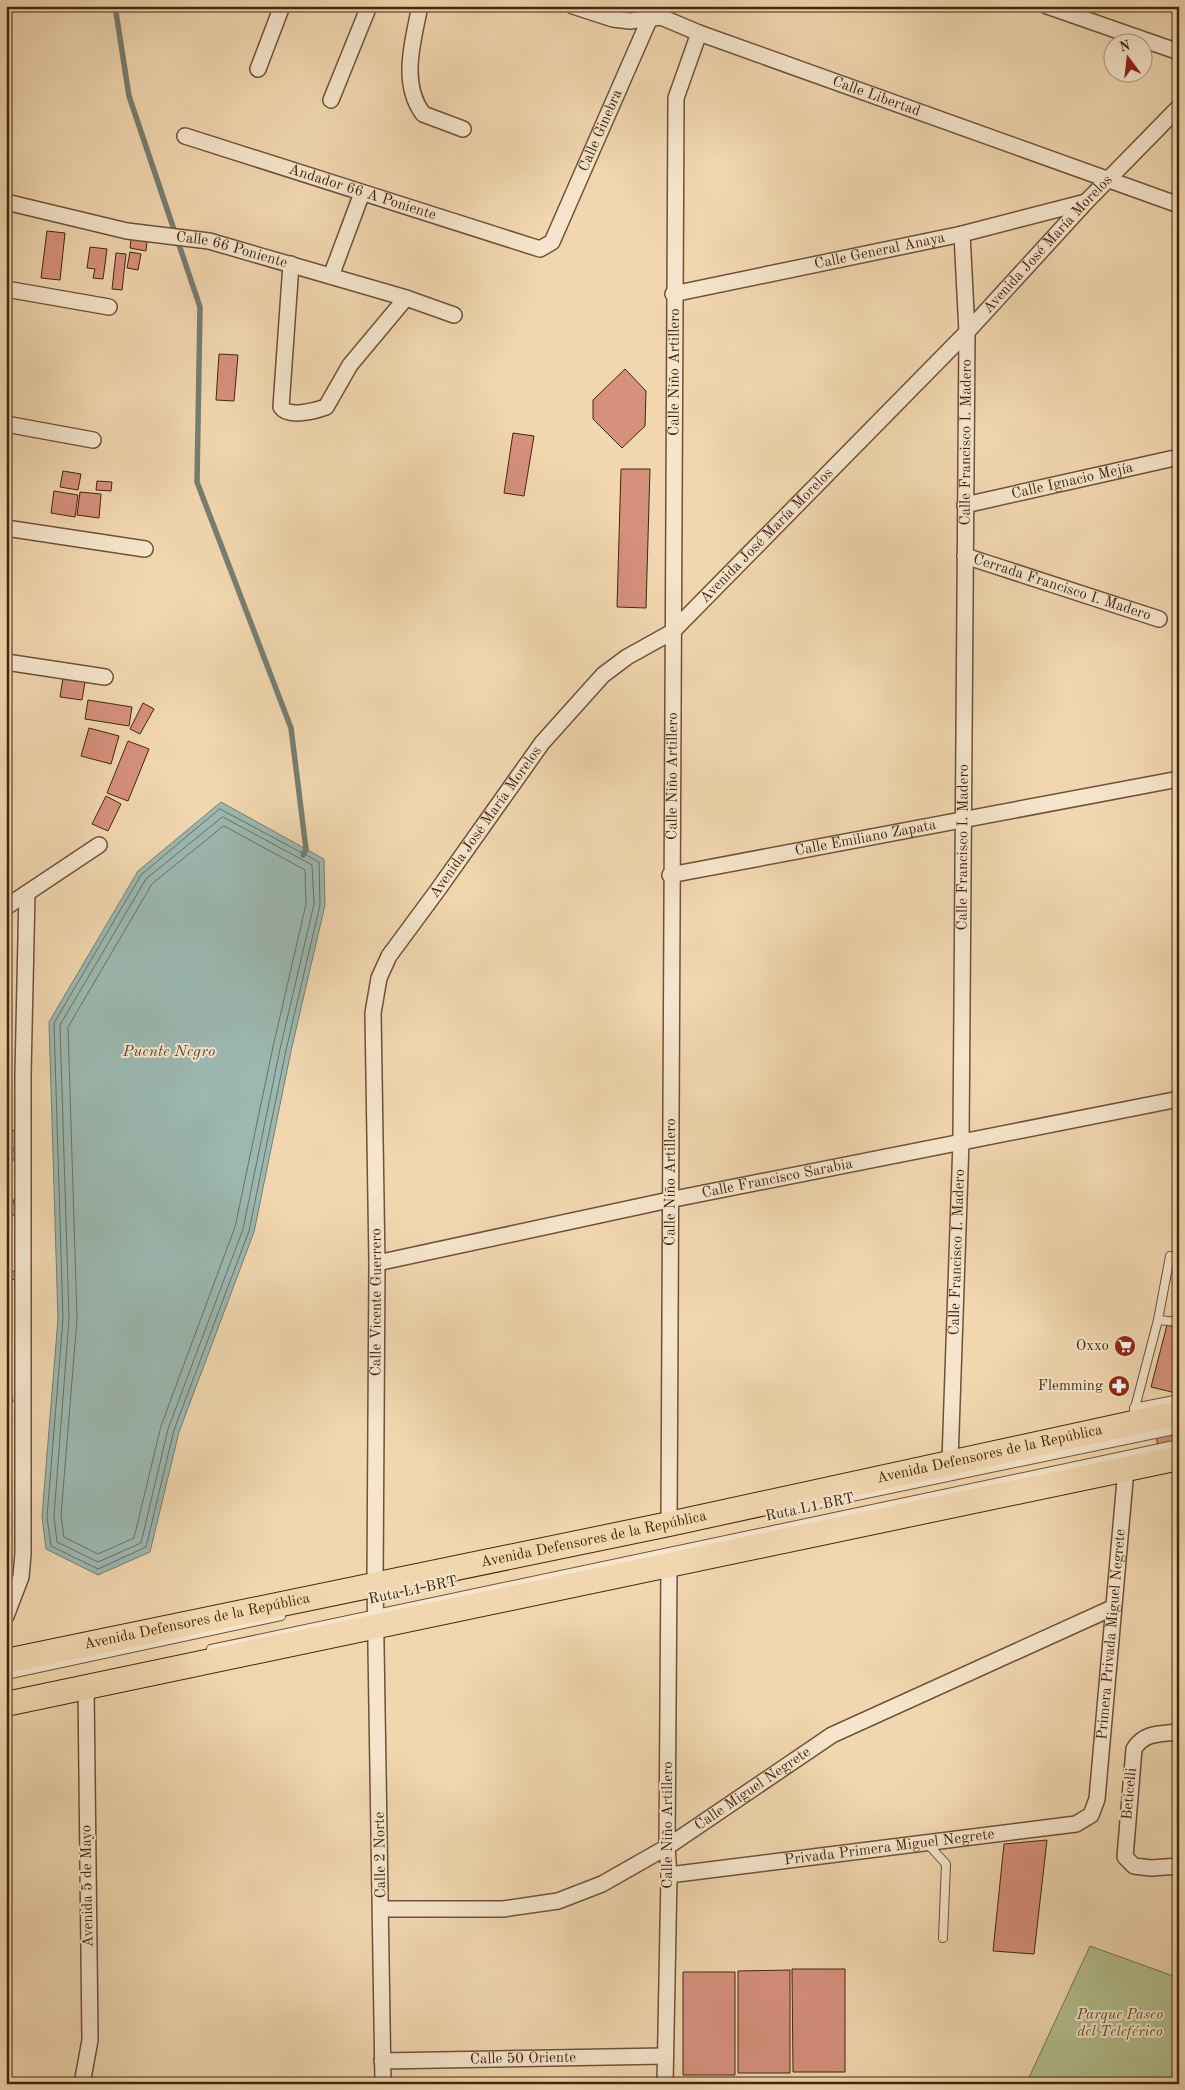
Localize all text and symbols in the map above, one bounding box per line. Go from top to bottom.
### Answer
north arrow [1102,32,1152,82]
text: N [1118,38,1132,55]
street label: Calle Libertad [830,74,922,119]
street label: Calle Ginebra [576,87,625,174]
street label: Andador 66 A Poniente [287,162,438,223]
street label: Avenida José María Morelos [980,172,1115,316]
street label: Calle 66 Poniente [175,230,289,271]
street label: Calle General Anaya [813,230,947,272]
street label: Calle Niño Artillero [667,308,682,436]
street label: Calle Francisco I. Madero [958,359,974,526]
street label: Calle Ignacio Mejía [1010,460,1135,502]
street label: Avenida José María Morelos [697,465,836,606]
street label: Cerrada Francisco I. Madero [971,552,1153,623]
street label: Calle Niño Artillero [665,712,680,840]
street label: Avenida José María Morelos [427,743,545,901]
street label: Calle Francisco I. Madero [955,764,971,931]
street label: Calle Emiliano Zapata [794,817,938,859]
water label: Puente Negro [122,1044,215,1060]
street label: Calle Niño Artillero [663,1118,678,1246]
street label: Calle Francisco Sarabia [701,1156,854,1201]
street label: Calle Francisco I. Madero [947,1169,968,1336]
street label: Calle Vicente Guerrero [369,1228,385,1376]
supermarket icon: Oxxo [1113,1334,1137,1358]
place label: Oxxo [1076,1339,1109,1354]
pharmacy icon: Flemming [1107,1374,1131,1398]
place label: Flemming [1038,1379,1103,1394]
street label: Avenida Defensores de la República [875,1422,1104,1486]
street label: Ruta L1 BRT [764,1491,856,1525]
street label: Avenida Defensores de la República [479,1508,709,1570]
street label: Primera Privada Miguel Negrete [1095,1528,1128,1740]
street label: Ruta L1 BRT [367,1574,459,1608]
street label: Avenida Defensores de la República [83,1591,312,1652]
street label: Calle Miguel Negrete [692,1744,813,1833]
street label: Calle Niño Artillero [661,1761,676,1889]
street label: Beticelli [1120,1767,1140,1821]
street label: Calle 2 Norte [373,1811,389,1899]
street label: Avenida 5 de Mayo [79,1825,97,1947]
street label: Privada Primera Miguel Negrete [783,1827,995,1868]
park label: Parque Paseo del Teleférico [1076,2008,1163,2040]
street label: Calle 50 Oriente [470,2050,576,2067]

